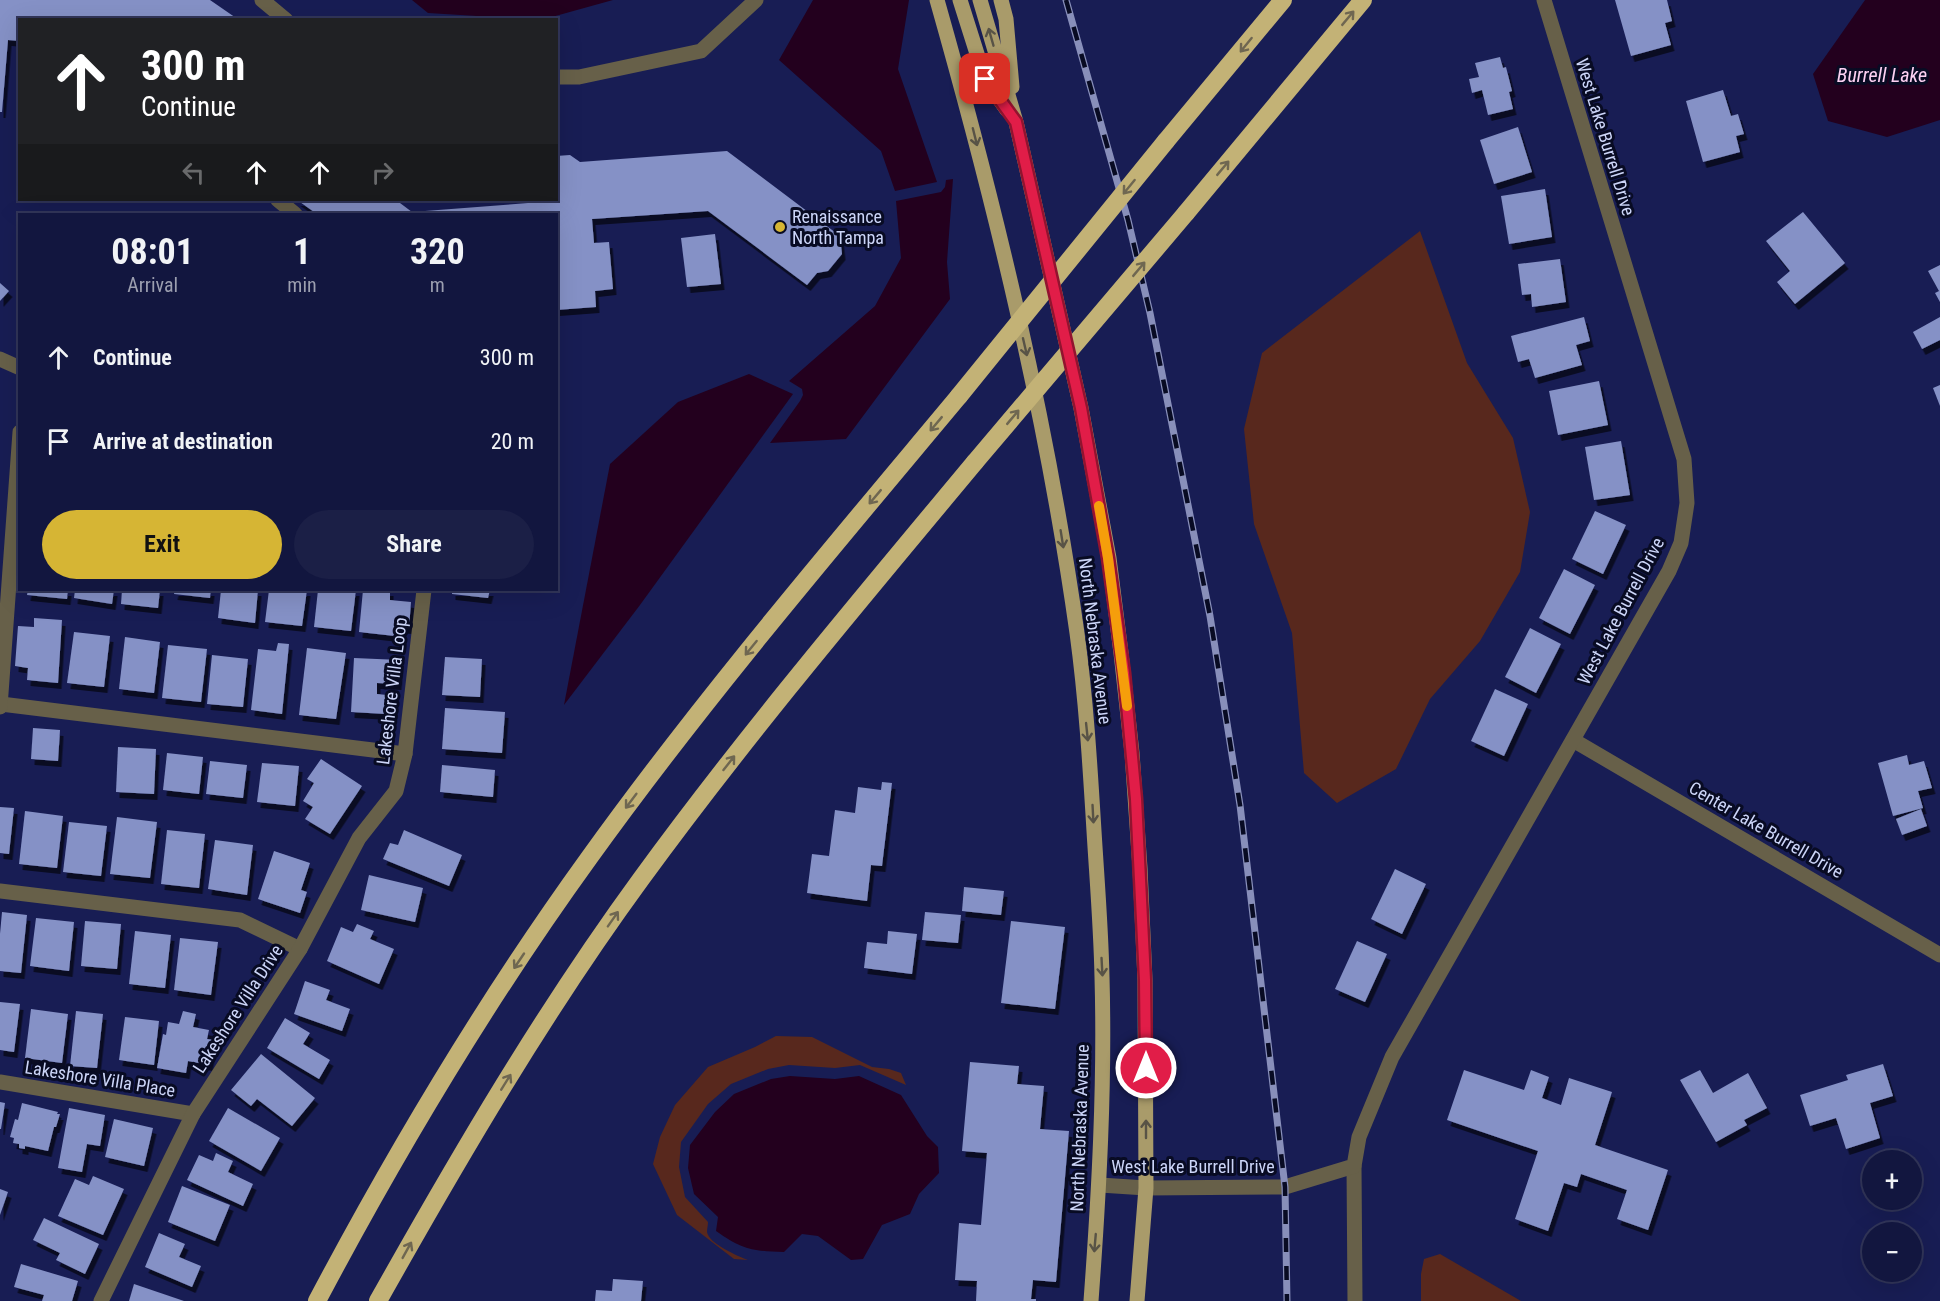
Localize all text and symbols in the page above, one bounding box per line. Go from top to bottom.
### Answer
one-way arrow [1341,11,1355,26]
one-way arrow [985,28,996,47]
one-way arrow [1239,37,1252,53]
text: 300 m [141,41,246,90]
icon: ahead [42,42,120,120]
pin [959,53,1010,104]
street label: West Lake Burrell Drive [1572,56,1639,218]
icon: arrive [968,62,1001,95]
water label: Burrell Lake [1837,63,1927,87]
text: Continue [141,91,236,123]
one-way arrow [970,127,982,146]
icon: left [177,156,210,189]
icon: ahead [240,156,273,189]
icon: ahead [303,156,336,189]
icon: right [366,156,399,189]
one-way arrow [1217,160,1230,176]
one-way arrow [1123,179,1136,195]
place label: Renaissance North Tampa [792,206,884,248]
marker: Renaissance North Tampa [773,220,787,234]
text: 08:01 [111,231,194,273]
text: 1 [293,231,311,273]
text: 320 [410,231,465,273]
one-way arrow [1132,261,1145,277]
text: Arrival [127,273,178,297]
text: min [287,273,317,297]
text: m [430,273,445,297]
one-way arrow [1020,338,1032,357]
icon: ahead [42,341,75,374]
text: Continue [93,345,172,370]
text: 300 m [480,345,534,370]
one-way arrow [1006,410,1019,426]
one-way arrow [929,416,943,431]
icon: arrive [42,425,75,458]
text: Arrive at destination [93,429,273,454]
text: 20 m [491,429,534,454]
one-way arrow [868,489,882,504]
button: Exit [42,510,282,579]
button: Share [294,510,534,579]
one-way arrow [1057,528,1068,548]
street label: West Lake Burrell Drive [1573,534,1668,688]
street label: North Nebraska Avenue [1075,557,1116,725]
street label: Lakeshore Villa Loop [372,616,411,766]
one-way arrow [745,640,758,656]
one-way arrow [1082,722,1093,741]
one-way arrow [723,755,736,771]
street label: Center Lake Burrell Drive [1685,777,1847,882]
one-way arrow [625,793,637,809]
one-way arrow [1088,804,1099,824]
one-way arrow [607,912,619,928]
street label: Lakeshore Villa Drive [188,941,287,1077]
one-way arrow [513,952,525,968]
one-way arrow [1096,957,1107,977]
position arrow [1114,1036,1178,1100]
street label: North Nebraska Avenue [1066,1044,1093,1212]
street label: Lakeshore Villa Place [23,1056,177,1101]
one-way arrow [500,1074,512,1091]
one-way arrow [1140,1120,1152,1140]
map controls [1862,1150,1922,1282]
button: + [1862,1150,1922,1210]
street label: West Lake Burrell Drive [1111,1156,1275,1177]
button: − [1862,1222,1922,1282]
one-way arrow [1089,1233,1100,1253]
one-way arrow [401,1242,413,1259]

